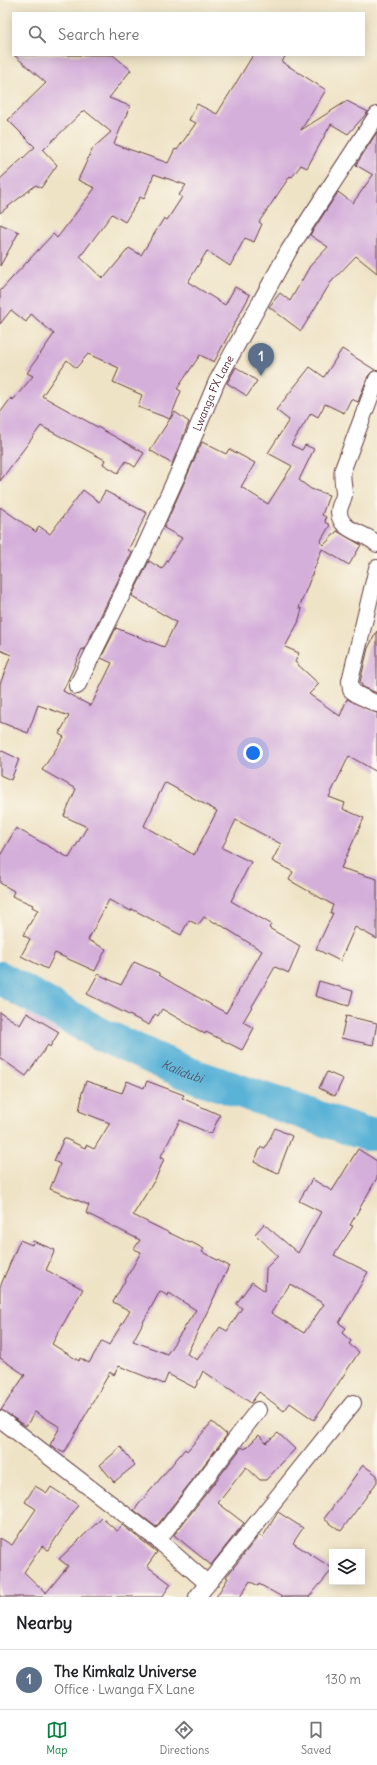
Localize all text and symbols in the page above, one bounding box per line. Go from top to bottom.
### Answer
search box [12,12,365,56]
icon: search [26,23,48,45]
text: Search here [58,25,139,44]
pin: 1 [248,343,274,376]
street label: Lwanga FX Lane [190,353,237,433]
your location [243,743,263,763]
water label: Kalidubi [160,1056,206,1086]
map controls [329,1549,365,1585]
button: layers [329,1549,365,1585]
text: Nearby [16,1612,72,1634]
text: The Kimkalz Universe [54,1662,197,1681]
text: 1 [26,1671,32,1688]
text: 130 m [325,1671,361,1688]
text: Office · Lwanga FX Lane [54,1681,195,1698]
tab: Map [46,1719,68,1757]
tab: Directions [160,1719,209,1757]
tab: Saved [301,1719,331,1757]

